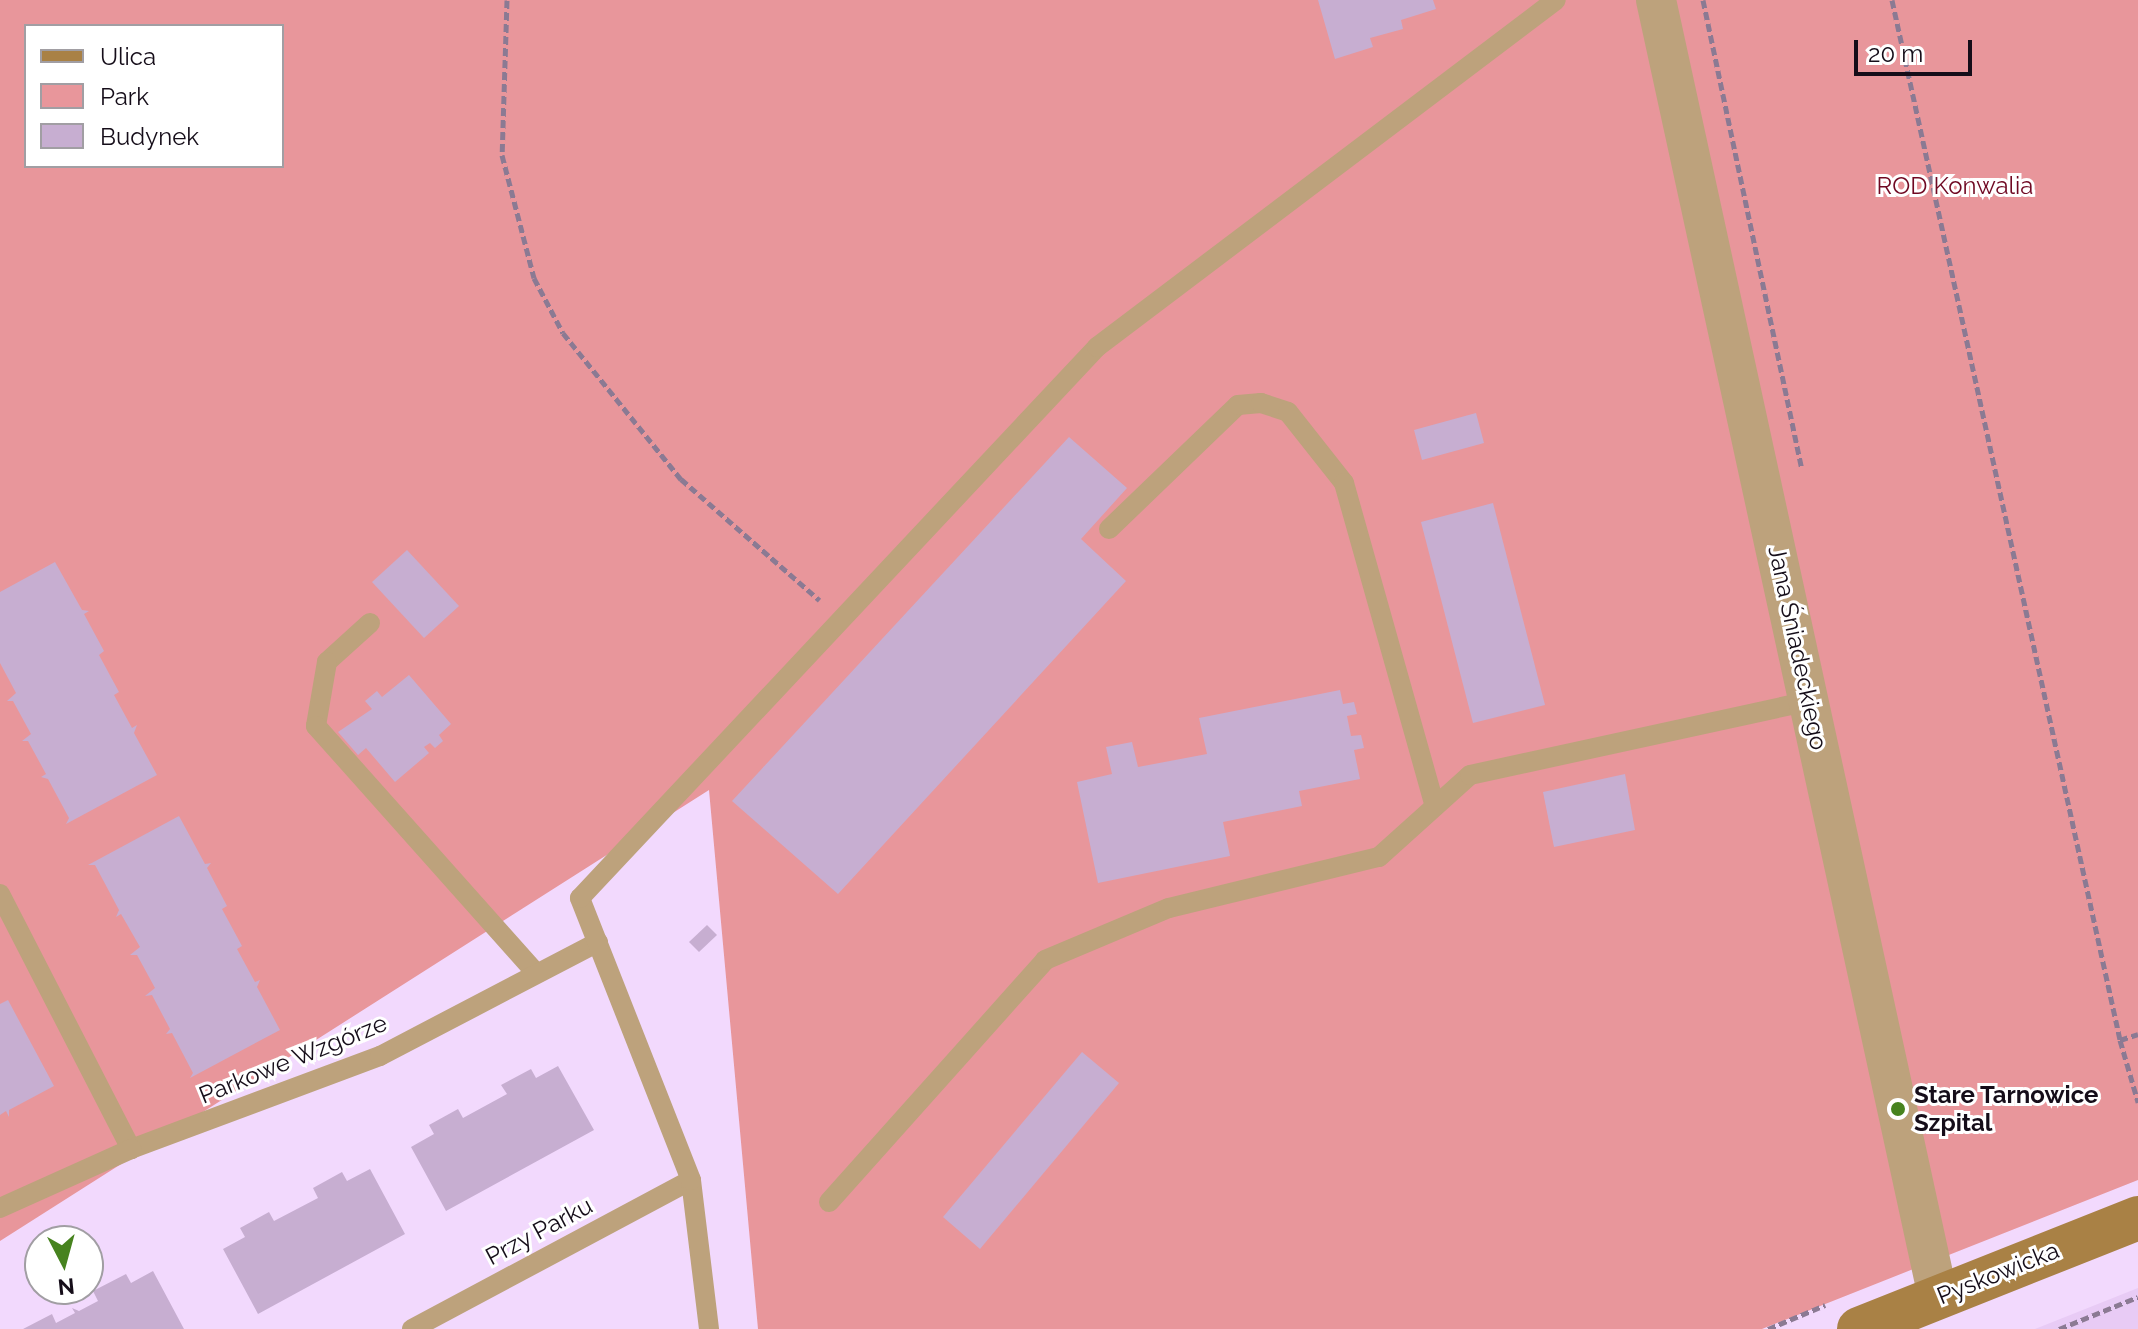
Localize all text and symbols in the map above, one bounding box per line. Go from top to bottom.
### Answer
legend [24,24,284,168]
scale bar [1858,24,1976,74]
text: 20 m [1868,39,1923,68]
text: Ulica [100,42,156,71]
text: Park [100,82,149,111]
text: Budynek [100,122,199,151]
park label: ROD Konwalia [1877,172,2033,200]
street label: Jana Śniadeckiego [1762,543,1834,753]
street label: Parkowe Wzgórze [195,1008,391,1110]
place label: Stare Tarnowice Szpital [1914,1081,2099,1137]
marker: Stare Tarnowice Szpital [1889,1100,1907,1118]
street label: Przy Parku [480,1191,598,1271]
north arrow [24,1225,104,1305]
street label: Pyskowicka [1933,1236,2063,1310]
text: N [57,1273,76,1301]

